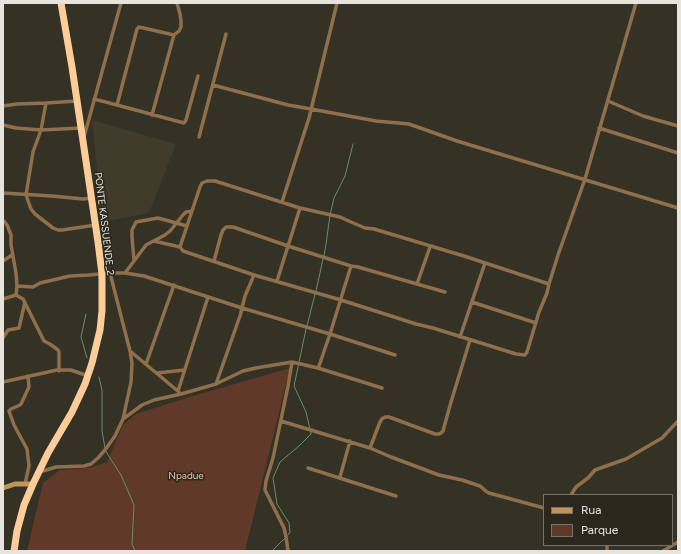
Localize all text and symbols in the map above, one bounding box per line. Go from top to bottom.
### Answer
street label: PONTE KASSUENDE_2 [92,172,116,276]
park label: Npadue [168,470,204,482]
legend [543,494,673,546]
text: Rua [581,503,601,517]
text: Parque [581,523,618,537]

